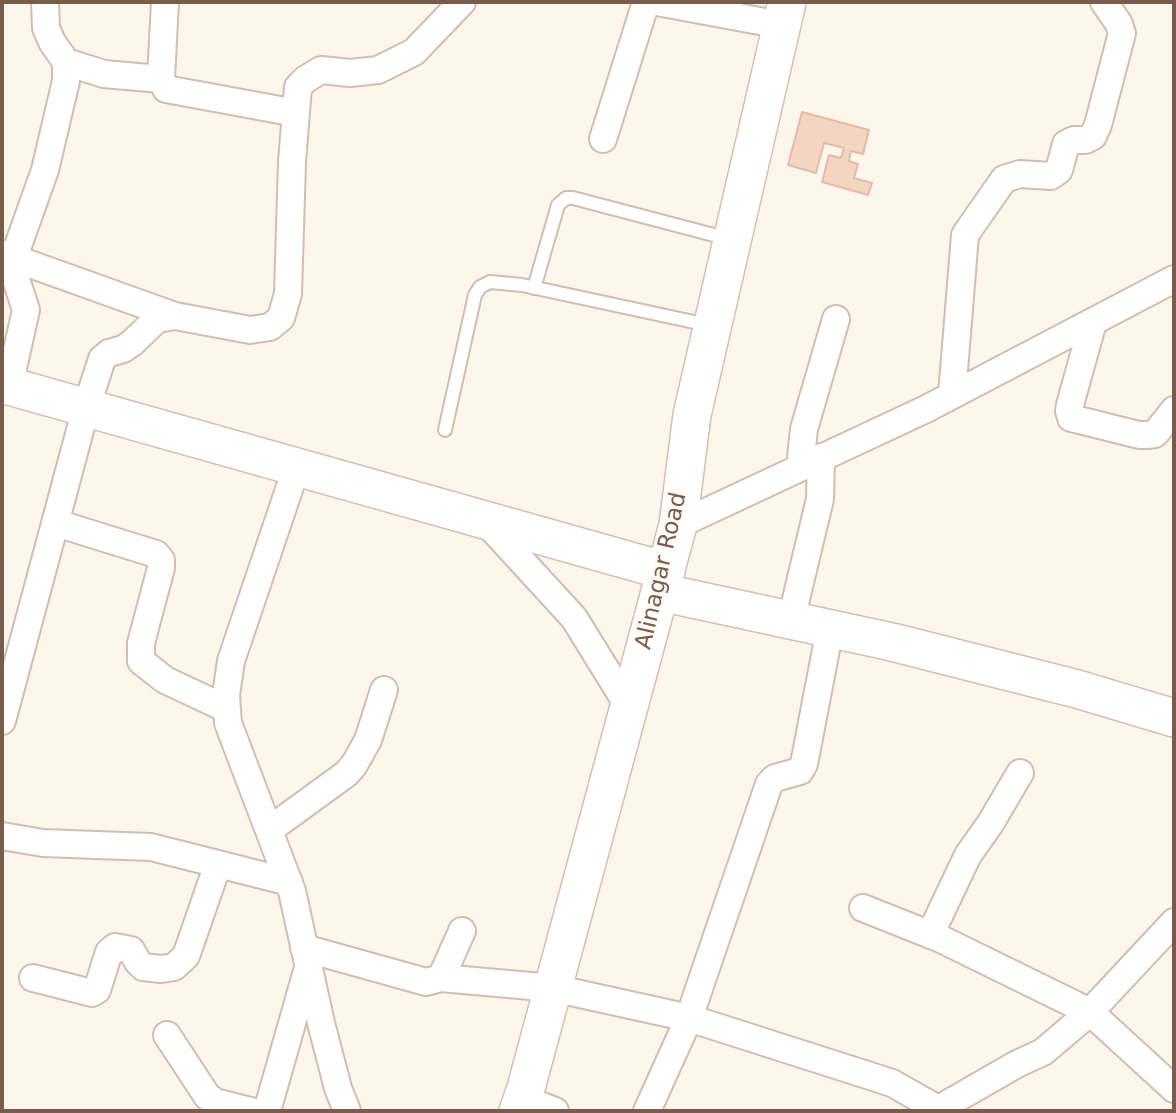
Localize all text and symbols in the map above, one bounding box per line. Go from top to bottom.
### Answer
street label: Alinagar Road [631,490,693,652]

